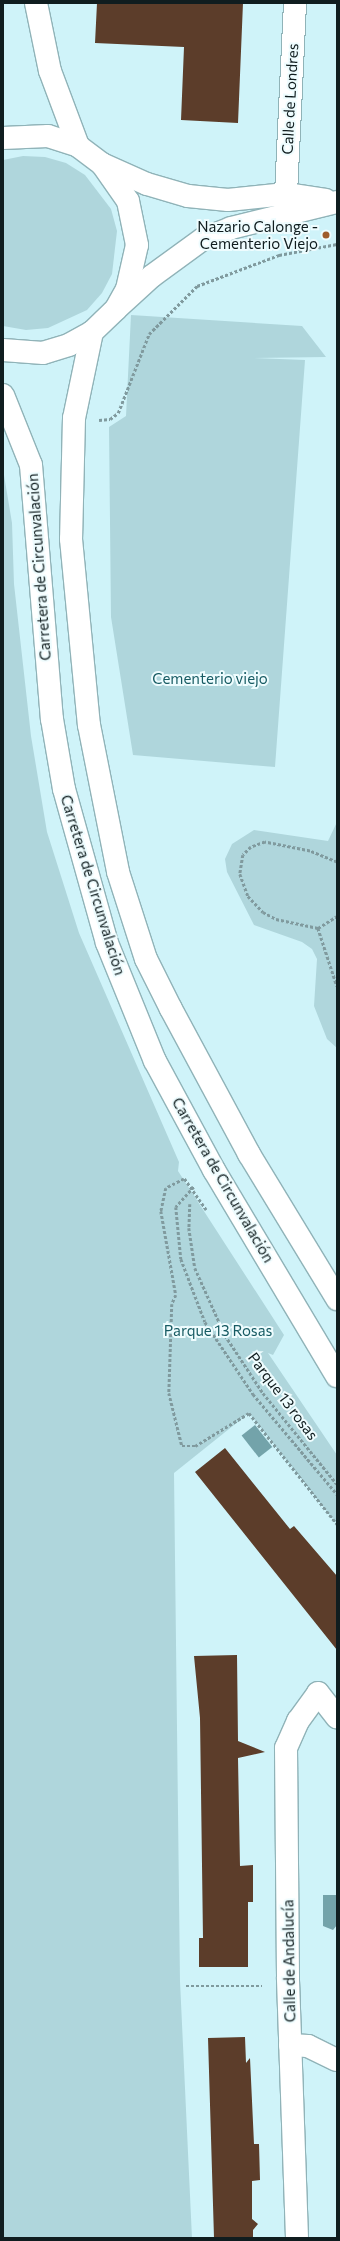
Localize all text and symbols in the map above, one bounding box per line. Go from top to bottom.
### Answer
street label: Calle de Londres [278,43,302,155]
place label: Nazario Calonge - Cementerio Viejo [197,217,318,252]
marker: Nazario Calonge - Cementerio Viejo [321,230,331,240]
street label: Carretera de Circunvalación [23,473,55,661]
park label: Cementerio viejo [152,670,268,688]
street label: Carretera de Circunvalación [57,793,129,977]
street label: Carretera de Circunvalación [168,1094,278,1266]
park label: Parque 13 Rosas [164,1322,272,1340]
street label: Parque 13 rosas [244,1349,322,1443]
street label: Calle de Andalucía [279,1899,299,2023]

